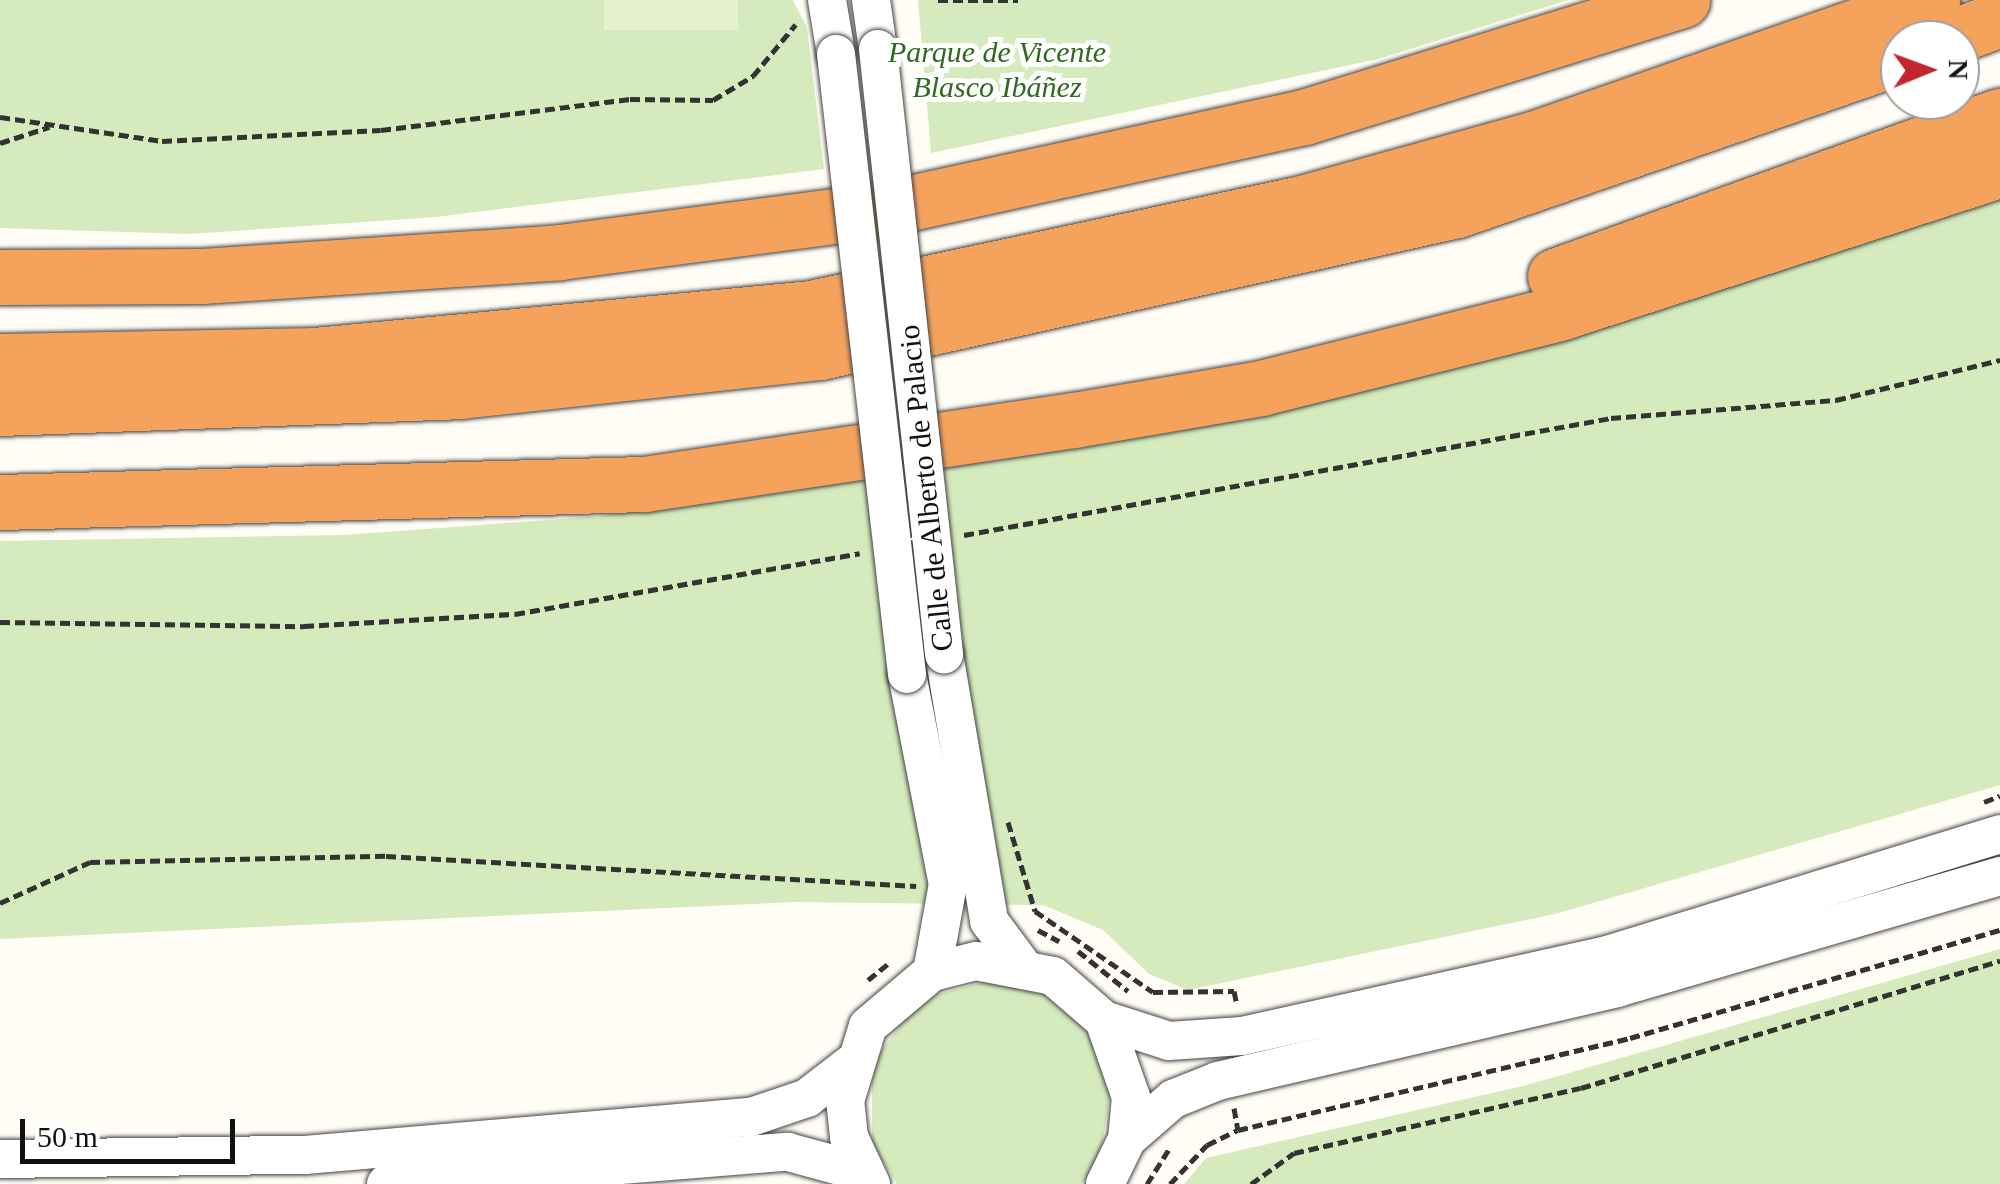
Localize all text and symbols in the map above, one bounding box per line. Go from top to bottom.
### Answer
north arrow [1880,20,1980,120]
park label: Parque de Vicente Blasco Ibáñez [888,34,1106,104]
text: N [1943,59,1974,80]
street label: Calle de Alberto de Palacio [891,322,961,654]
scale bar [25,1099,240,1161]
text: 50 m [37,1120,98,1153]

